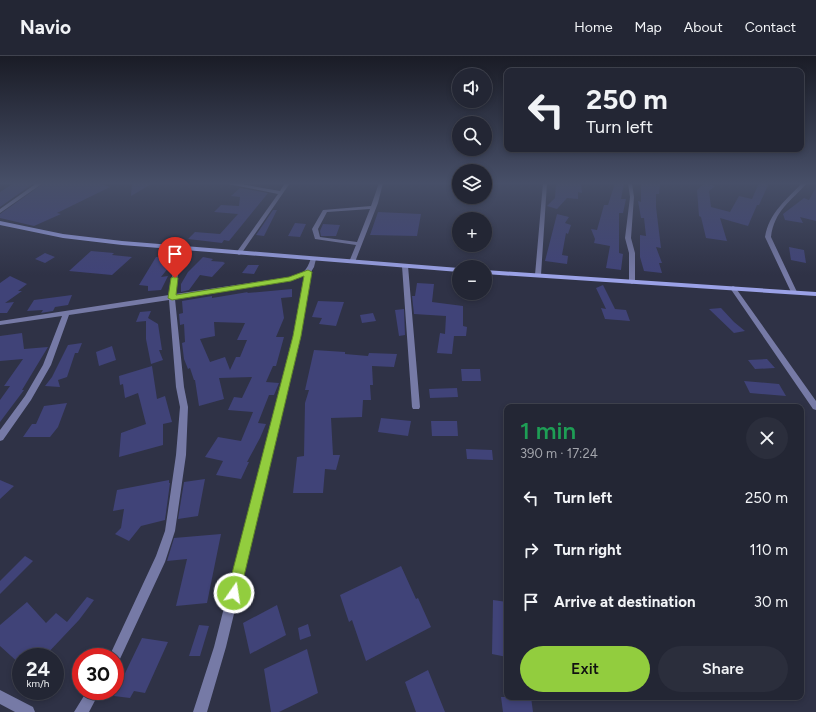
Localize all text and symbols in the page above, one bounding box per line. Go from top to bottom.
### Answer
text: Navio [20,16,71,39]
text: Home [574,19,613,36]
text: Map [635,19,662,36]
text: About [684,19,723,36]
text: Contact [745,19,796,36]
map controls [452,68,492,300]
button: sound [452,68,492,108]
text: 250 m [586,82,668,116]
icon: left [520,84,572,136]
button: search [452,116,492,156]
text: Turn left [586,116,653,138]
button: layers [452,164,492,204]
button: + [452,212,492,252]
pin [158,237,192,278]
icon: arrive [164,243,186,265]
button: − [452,260,492,300]
text: 1 min [520,416,576,445]
button: close [746,417,788,459]
text: 390 m · 17:24 [520,446,598,461]
icon: left [520,487,542,509]
text: Turn left [554,489,612,507]
text: 250 m [745,489,788,507]
icon: right [520,539,542,561]
text: Turn right [554,541,622,559]
text: 110 m [750,541,788,559]
position arrow [213,572,255,614]
icon: arrive [520,591,542,613]
text: Arrive at destination [554,593,695,611]
text: 30 m [754,593,788,611]
button: Exit [520,646,650,692]
button: Share [658,646,788,692]
speed limit sign: 30 [72,648,124,700]
text: 24 [26,657,50,681]
text: km/h [27,677,49,690]

